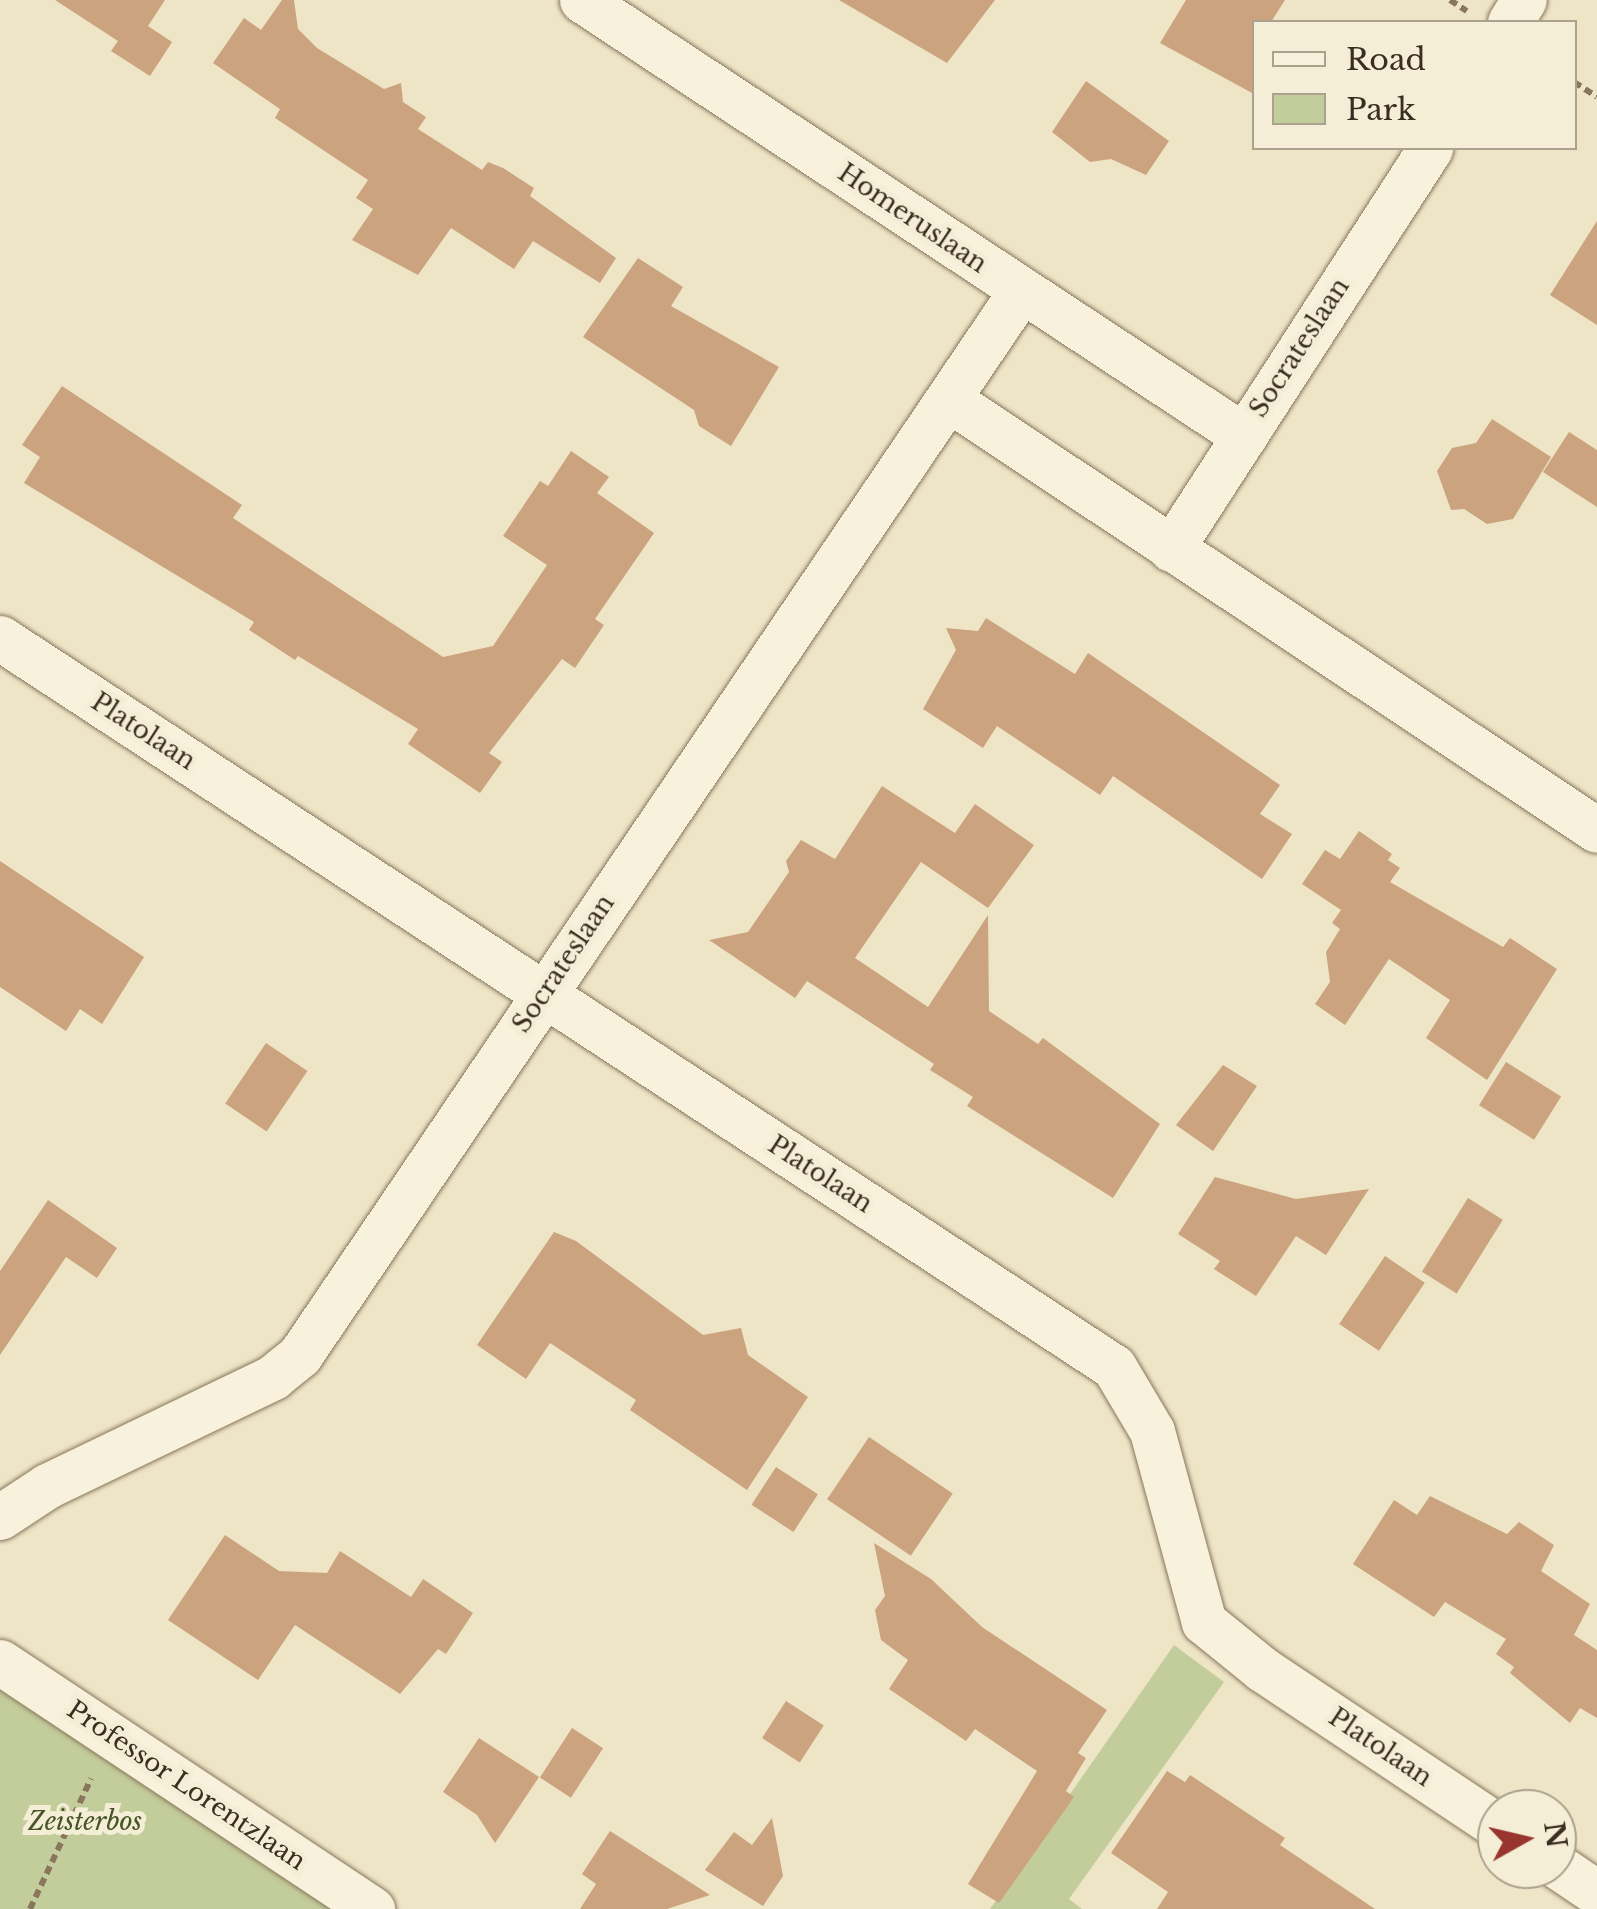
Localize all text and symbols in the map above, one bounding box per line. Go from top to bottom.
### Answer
legend [1252,20,1577,150]
text: Road [1346,41,1426,78]
text: Park [1346,91,1416,128]
street label: Homeruslaan [832,158,992,280]
street label: Socrateslaan [1244,273,1356,423]
street label: Platolaan [85,687,201,777]
street label: Socrateslaan [507,889,621,1039]
street label: Platolaan [762,1130,878,1220]
street label: Professor Lorentzlaan [61,1695,311,1877]
street label: Platolaan [1323,1703,1437,1793]
north arrow [1477,1789,1577,1889]
park label: Zeisterbos [28,1807,142,1837]
text: N [1536,1820,1574,1850]

